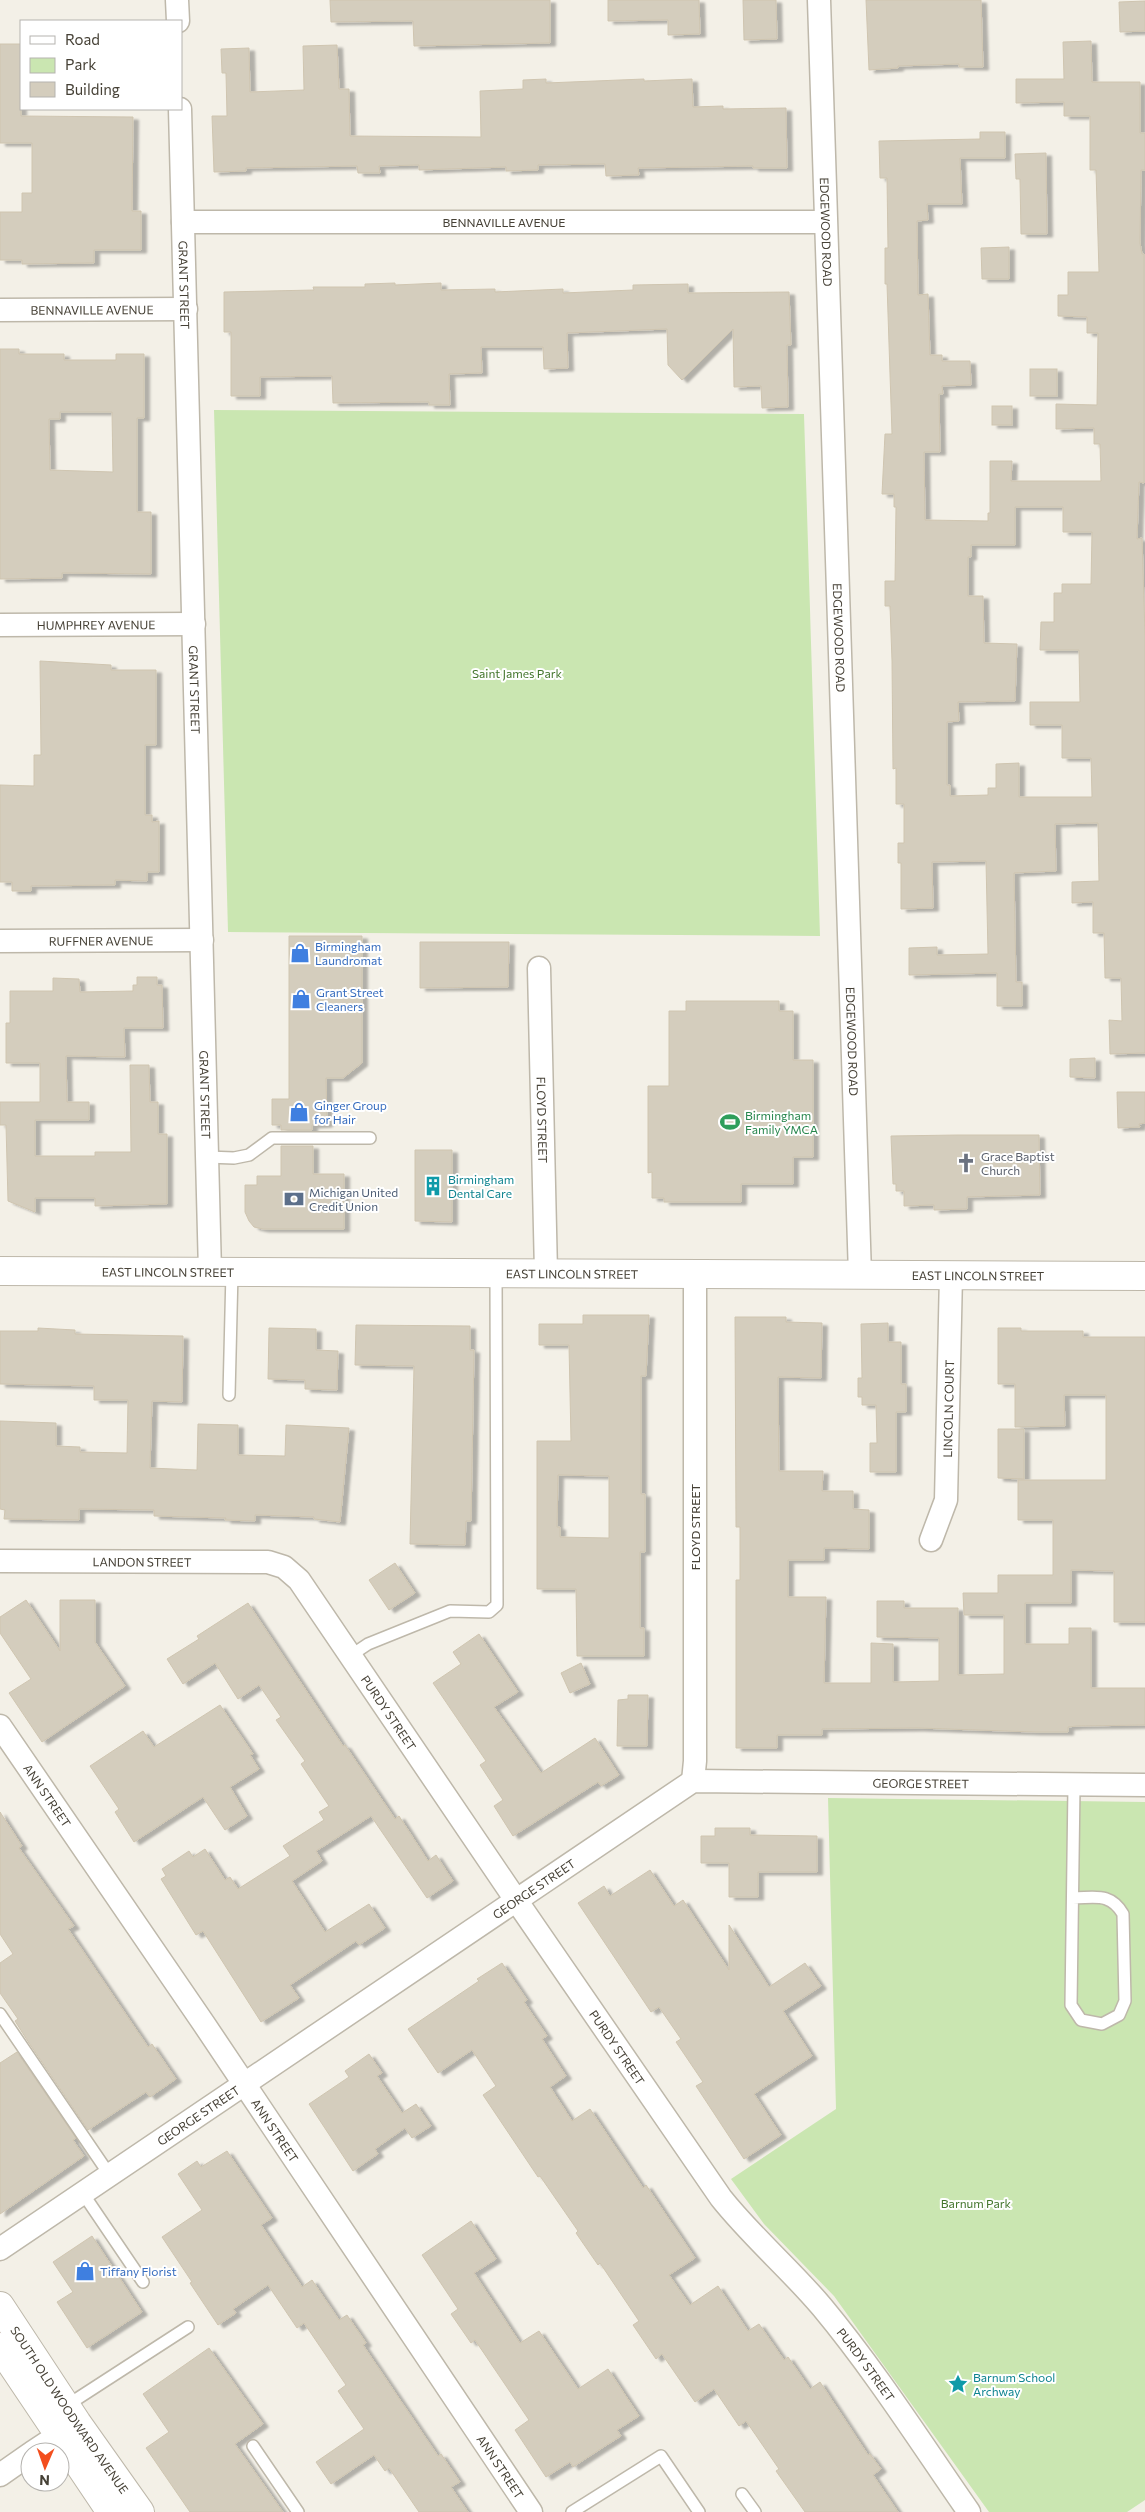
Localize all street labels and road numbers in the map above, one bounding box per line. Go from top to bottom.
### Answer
street label: EDGEWOOD ROAD [818,177,835,287]
street label: BENNAVILLE AVENUE [443,215,565,229]
street label: GRANT STREET [176,240,193,330]
street label: BENNAVILLE AVENUE [30,302,154,317]
street label: EDGEWOOD ROAD [831,583,848,693]
street label: HUMPHREY AVENUE [37,617,155,632]
street label: GRANT STREET [187,645,203,735]
street label: RUFFNER AVENUE [49,933,153,948]
street label: EDGEWOOD ROAD [844,987,861,1096]
street label: GRANT STREET [197,1050,214,1140]
street label: FLOYD STREET [534,1077,550,1164]
street label: EAST LINCOLN STREET [102,1264,235,1279]
street label: EAST LINCOLN STREET [506,1266,639,1281]
street label: EAST LINCOLN STREET [912,1268,1045,1283]
street label: LINCOLN COURT [940,1359,956,1458]
street label: FLOYD STREET [688,1483,702,1570]
street label: LANDON STREET [93,1554,192,1569]
street label: PURDY STREET [359,1673,420,1753]
street label: ANN STREET [21,1761,74,1830]
street label: GEORGE STREET [872,1776,969,1790]
street label: GEORGE STREET [490,1856,578,1921]
street label: PURDY STREET [587,2007,648,2088]
street label: GEORGE STREET [154,2082,242,2148]
street label: ANN STREET [249,2096,302,2165]
street label: SOUTH OLD WOODWARD AVENUE [8,2322,132,2496]
street label: PURDY STREET [835,2325,898,2404]
street label: ANN STREET [474,2432,527,2501]

